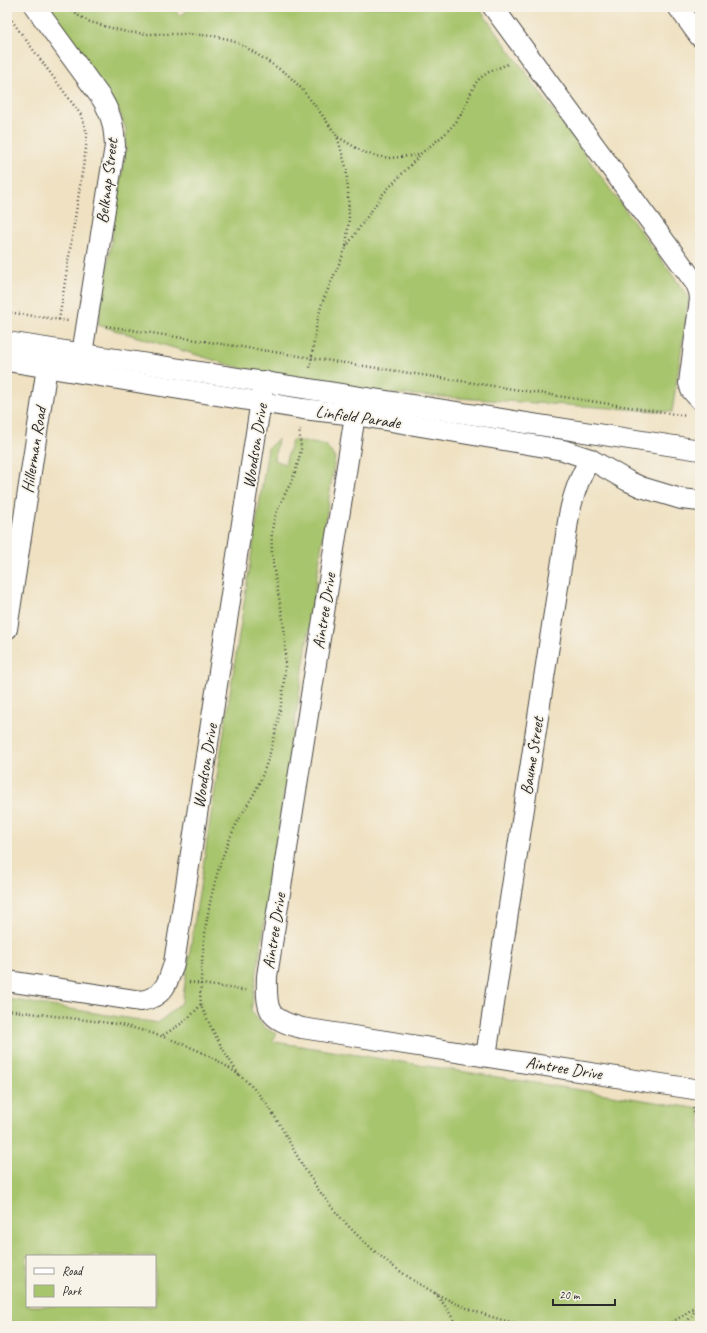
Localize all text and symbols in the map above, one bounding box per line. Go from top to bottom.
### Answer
street label: Belknap Street [91,135,123,225]
street label: Woodson Drive [238,401,272,490]
street label: Linfield Parade [314,401,403,434]
street label: Hillerman Road [17,403,52,495]
street label: Aintree Drive [308,570,341,651]
street label: Baume Street [515,713,549,796]
street label: Woodson Drive [188,721,222,810]
street label: Aintree Drive [258,890,291,971]
street label: Aintree Drive [524,1052,605,1085]
legend [26,1255,156,1307]
text: Road [62,1263,84,1279]
scale bar [553,1281,615,1307]
text: Park [62,1283,83,1299]
text: 20 m [559,1287,581,1303]

